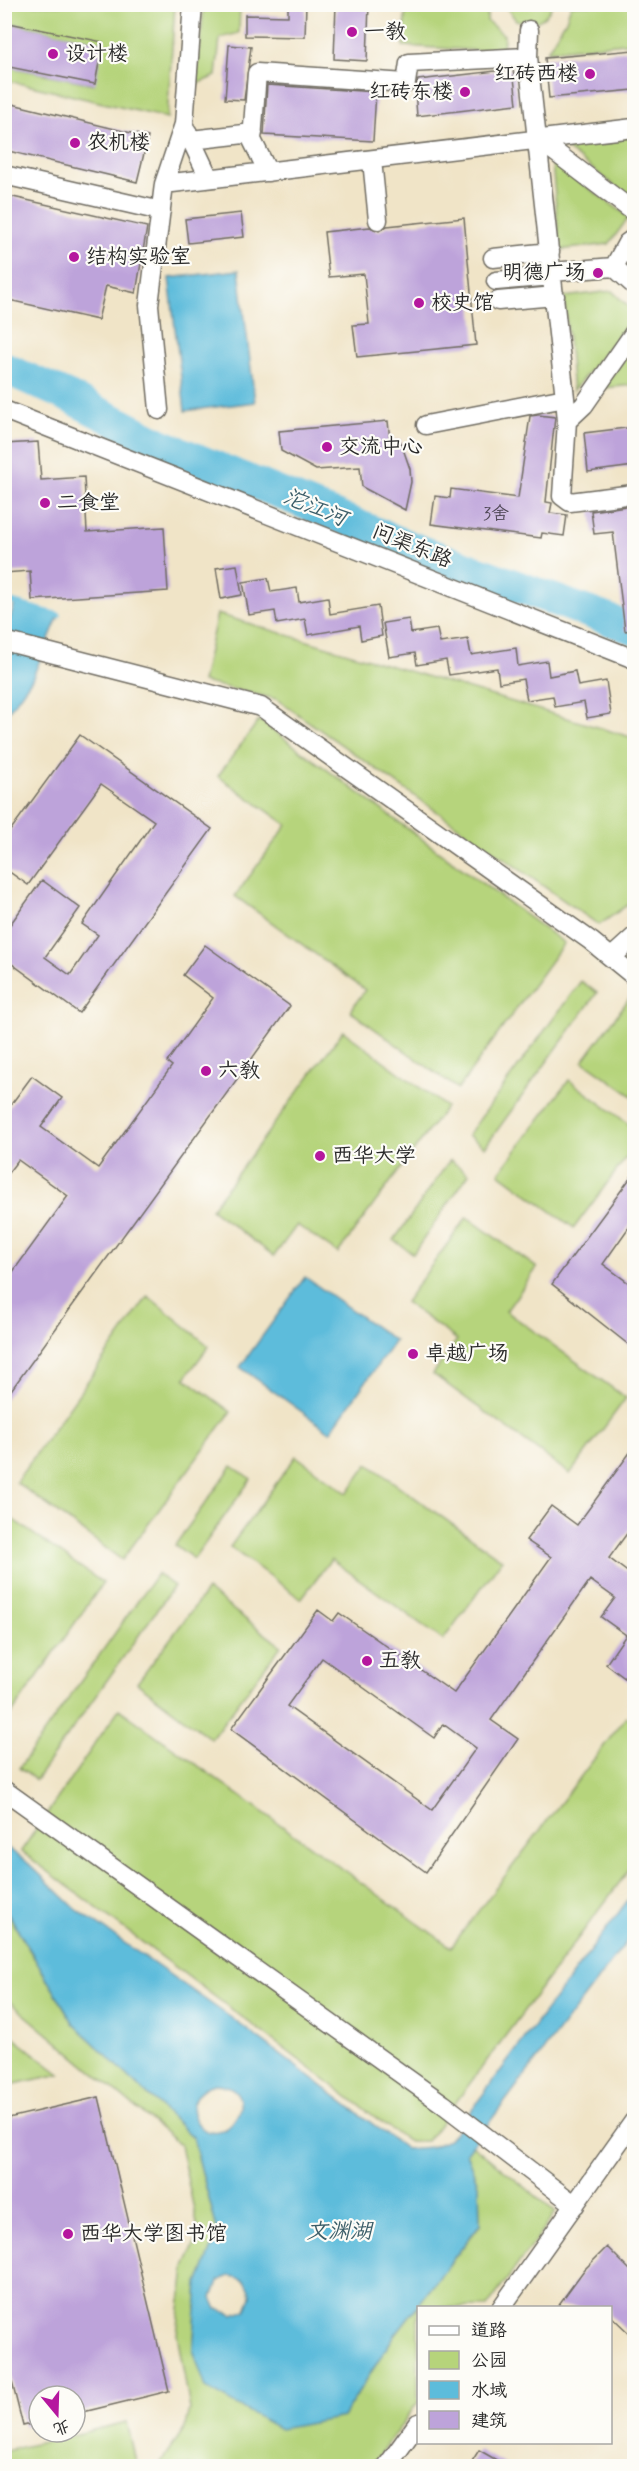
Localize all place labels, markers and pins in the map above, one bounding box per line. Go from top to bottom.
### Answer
place label: 一教 [364,18,406,46]
marker: 一教 [345,25,359,39]
place label: 设计楼 [65,40,128,68]
marker: 设计楼 [46,47,60,61]
place label: 红砖西楼 [494,60,578,88]
marker: 红砖西楼 [583,67,597,81]
place label: 红砖东楼 [369,78,453,106]
marker: 红砖东楼 [458,85,472,99]
place label: 农机楼 [87,129,150,157]
marker: 农机楼 [68,136,82,150]
place label: 结构实验室 [86,243,191,271]
marker: 结构实验室 [67,250,81,264]
place label: 明德广场 [502,259,586,287]
marker: 明德广场 [591,266,605,280]
place label: 校史馆 [431,289,494,317]
marker: 校史馆 [412,296,426,310]
place label: 交流中心 [339,433,423,461]
marker: 交流中心 [320,440,334,454]
place label: 二食堂 [57,489,120,517]
marker: 二食堂 [38,496,52,510]
place label: 六教 [218,1057,260,1085]
marker: 六教 [199,1064,213,1078]
place label: 西华大学 [332,1142,416,1170]
marker: 西华大学 [313,1149,327,1163]
place label: 卓越广场 [425,1340,509,1368]
marker: 卓越广场 [406,1347,420,1361]
place label: 五教 [379,1647,421,1675]
marker: 五教 [360,1654,374,1668]
place label: 西华大学图书馆 [80,2220,227,2248]
marker: 西华大学图书馆 [61,2227,75,2241]

